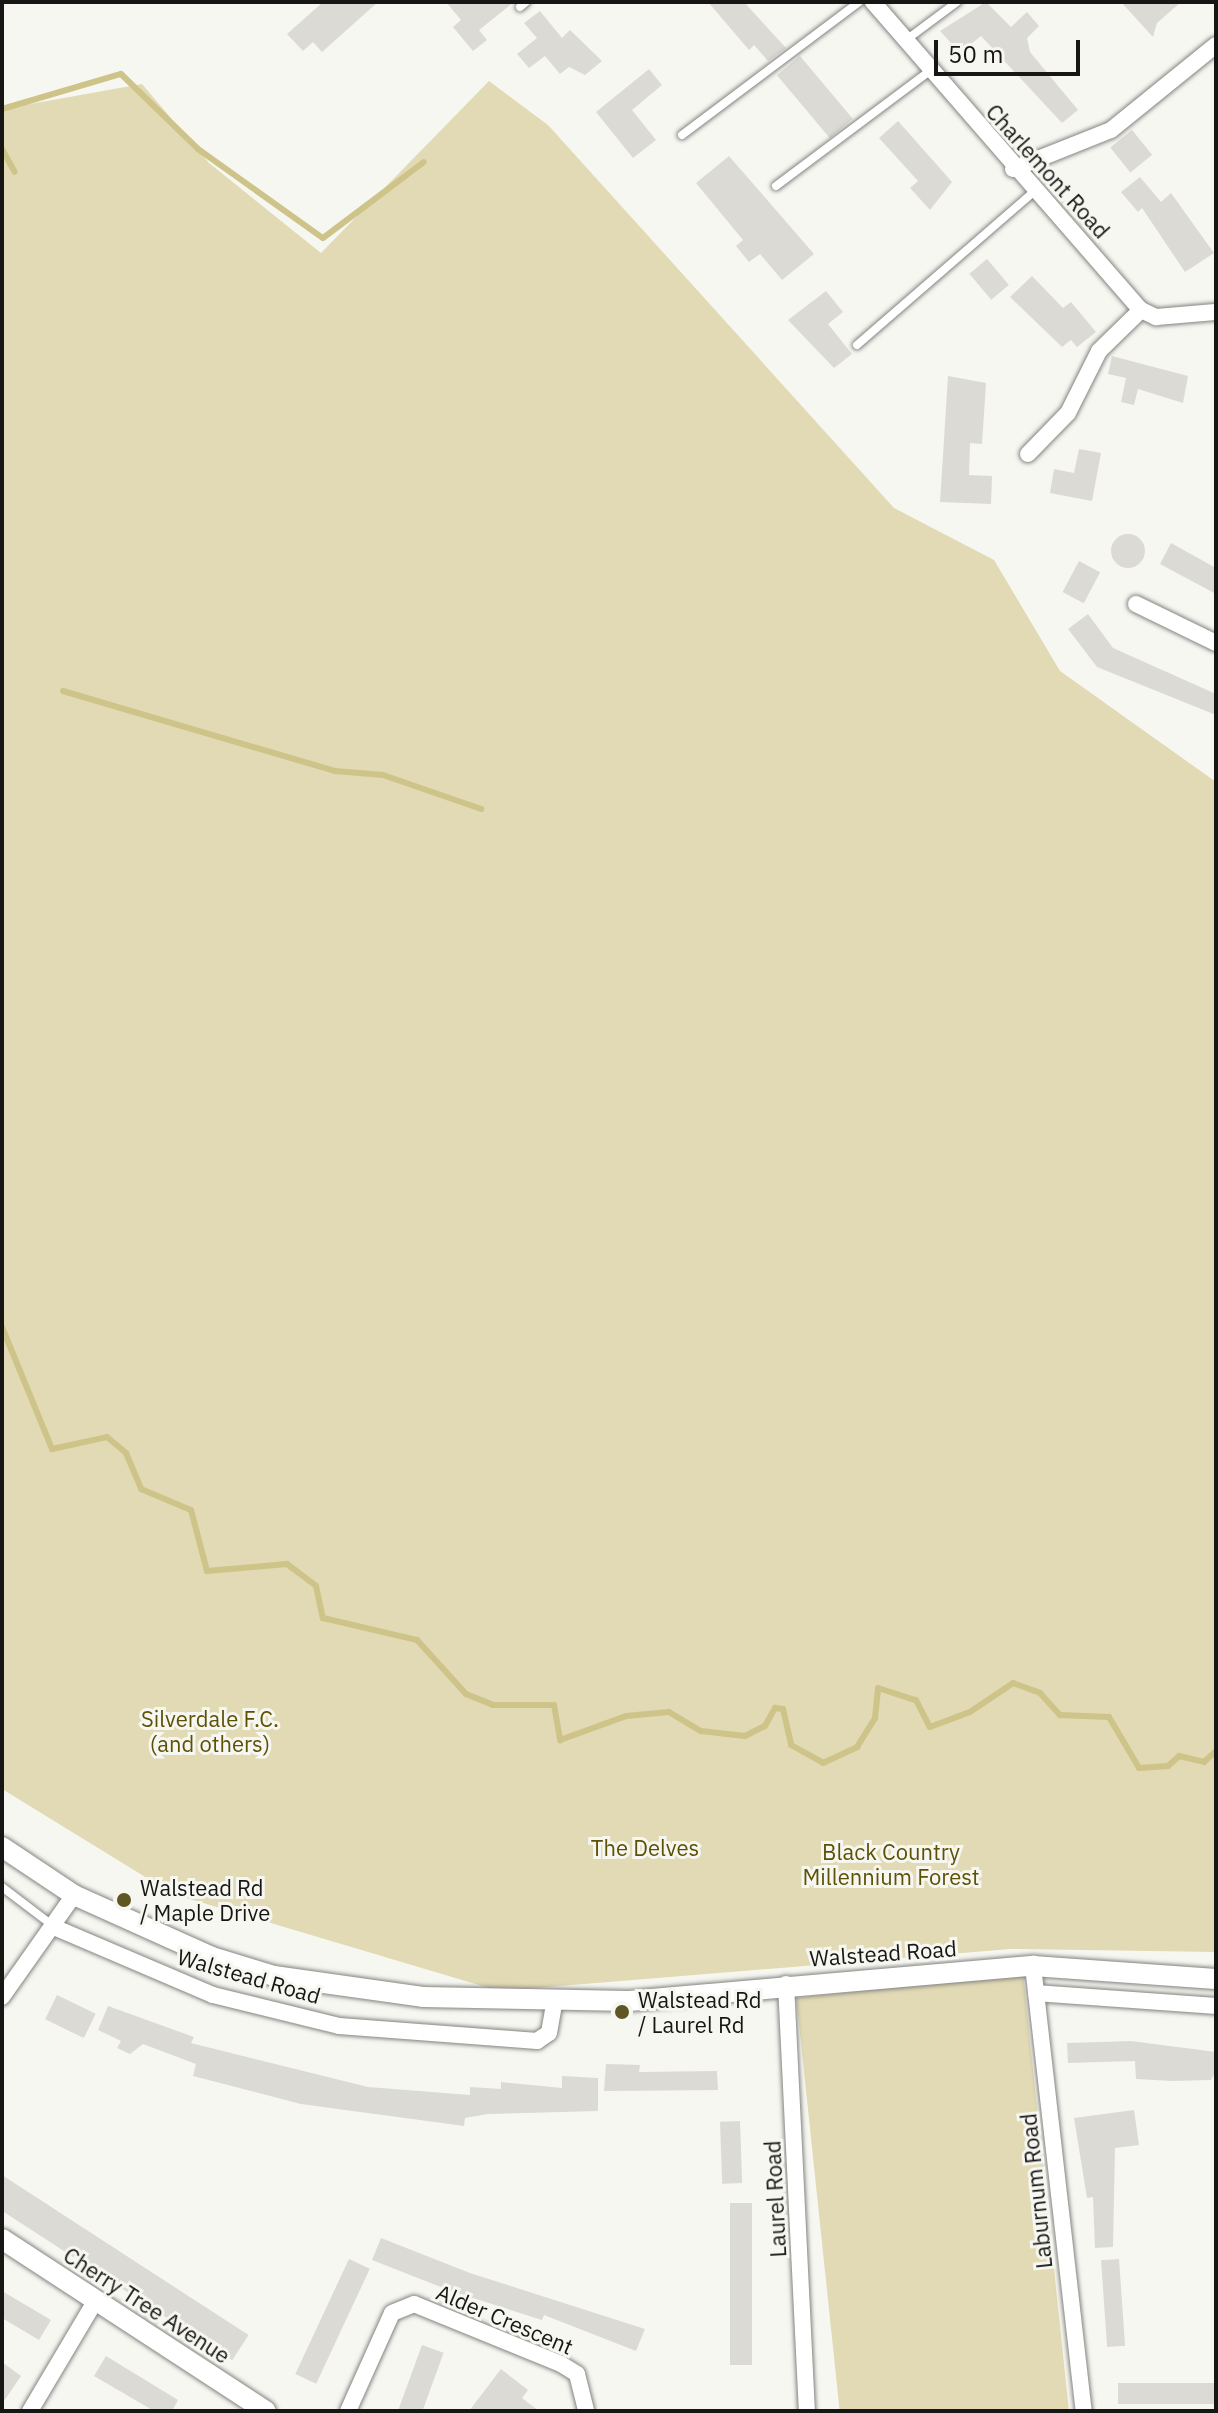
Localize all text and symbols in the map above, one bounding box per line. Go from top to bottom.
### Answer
scale bar [938,24,1084,74]
text: 50 m [948,38,1003,70]
street label: Charlemont Road [981,98,1115,244]
park label: Silverdale F.C. (and others) [141,1705,279,1756]
park label: The Delves [591,1835,699,1861]
park label: Black Country Millennium Forest [802,1838,980,1890]
place label: Walstead Rd / Maple Drive [140,1874,270,1926]
marker: Walstead Rd / Maple Drive [115,1891,133,1909]
street label: Walstead Road [808,1935,958,1971]
street label: Walstead Road [174,1943,324,2009]
place label: Walstead Rd / Laurel Rd [638,1986,762,2038]
marker: Walstead Rd / Laurel Rd [613,2003,631,2021]
street label: Laburnum Road [1015,2112,1057,2270]
street label: Laurel Road [759,2140,791,2258]
street label: Cherry Tree Avenue [59,2241,235,2369]
street label: Alder Crescent [433,2278,577,2360]

